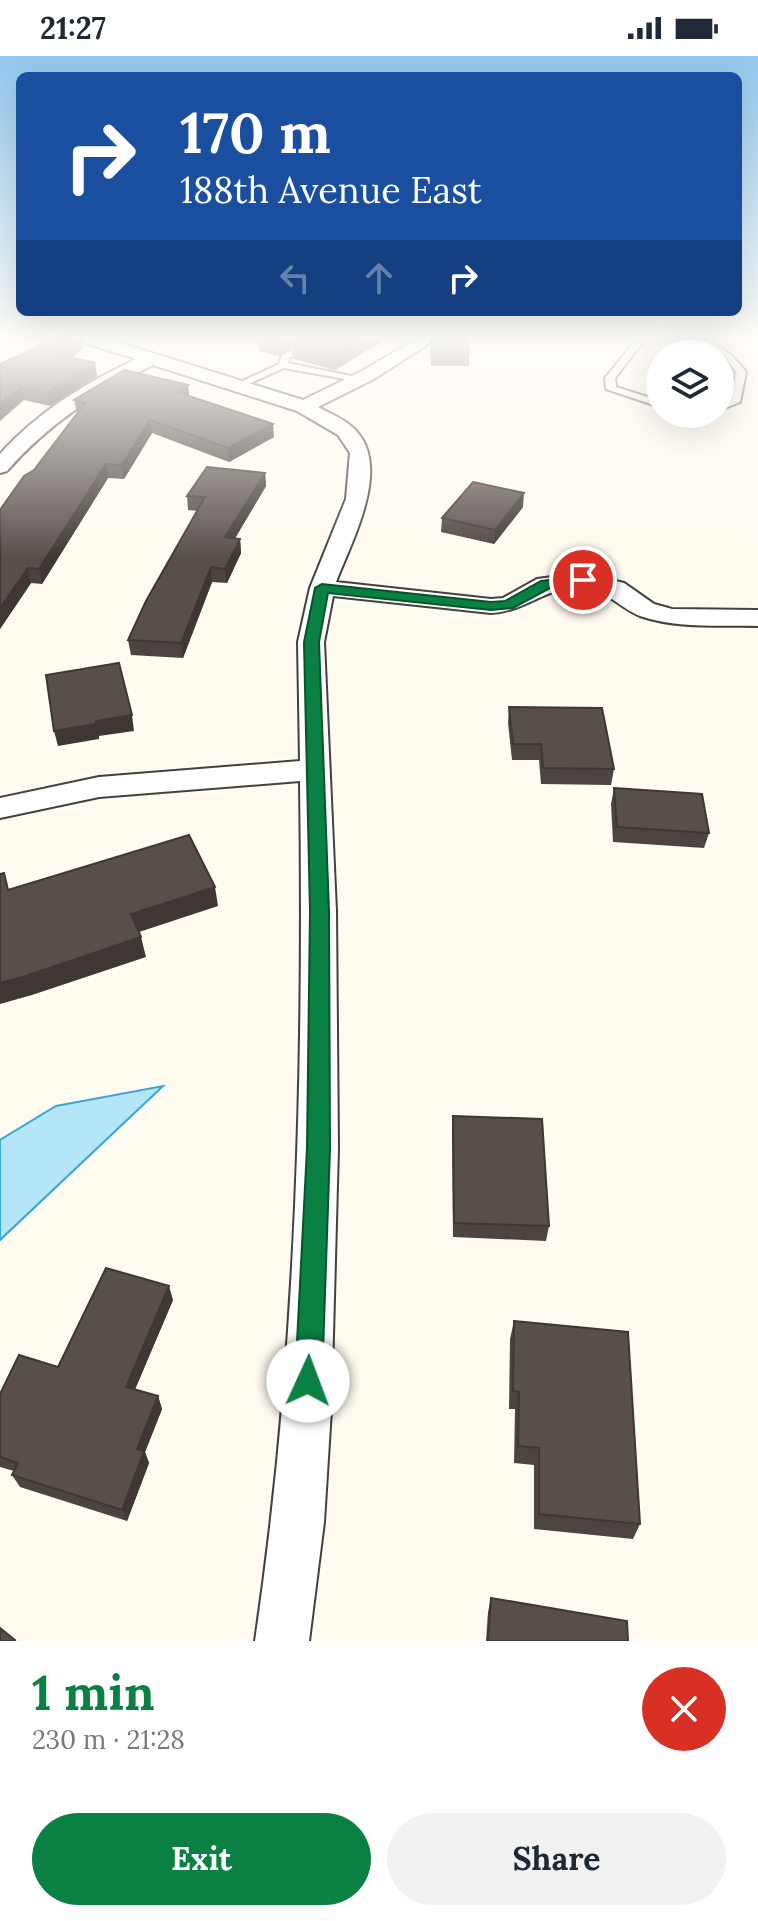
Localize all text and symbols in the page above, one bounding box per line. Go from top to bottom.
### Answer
text: 21:27 [40,9,106,47]
text: 170 m [180,97,331,168]
icon: right [48,104,152,208]
text: 188th Avenue East [180,167,482,213]
icon: left [273,256,317,300]
icon: ahead [357,256,401,300]
icon: right [441,256,485,300]
map controls [646,340,734,428]
button: layers [646,340,734,428]
pin [549,546,617,614]
icon: arrive [561,558,605,602]
position arrow [266,1339,350,1423]
text: 1 min [32,1662,155,1723]
button: close [642,1667,726,1751]
text: 230 m · 21:28 [32,1723,185,1756]
button: Exit [32,1813,371,1905]
button: Share [387,1813,726,1905]

